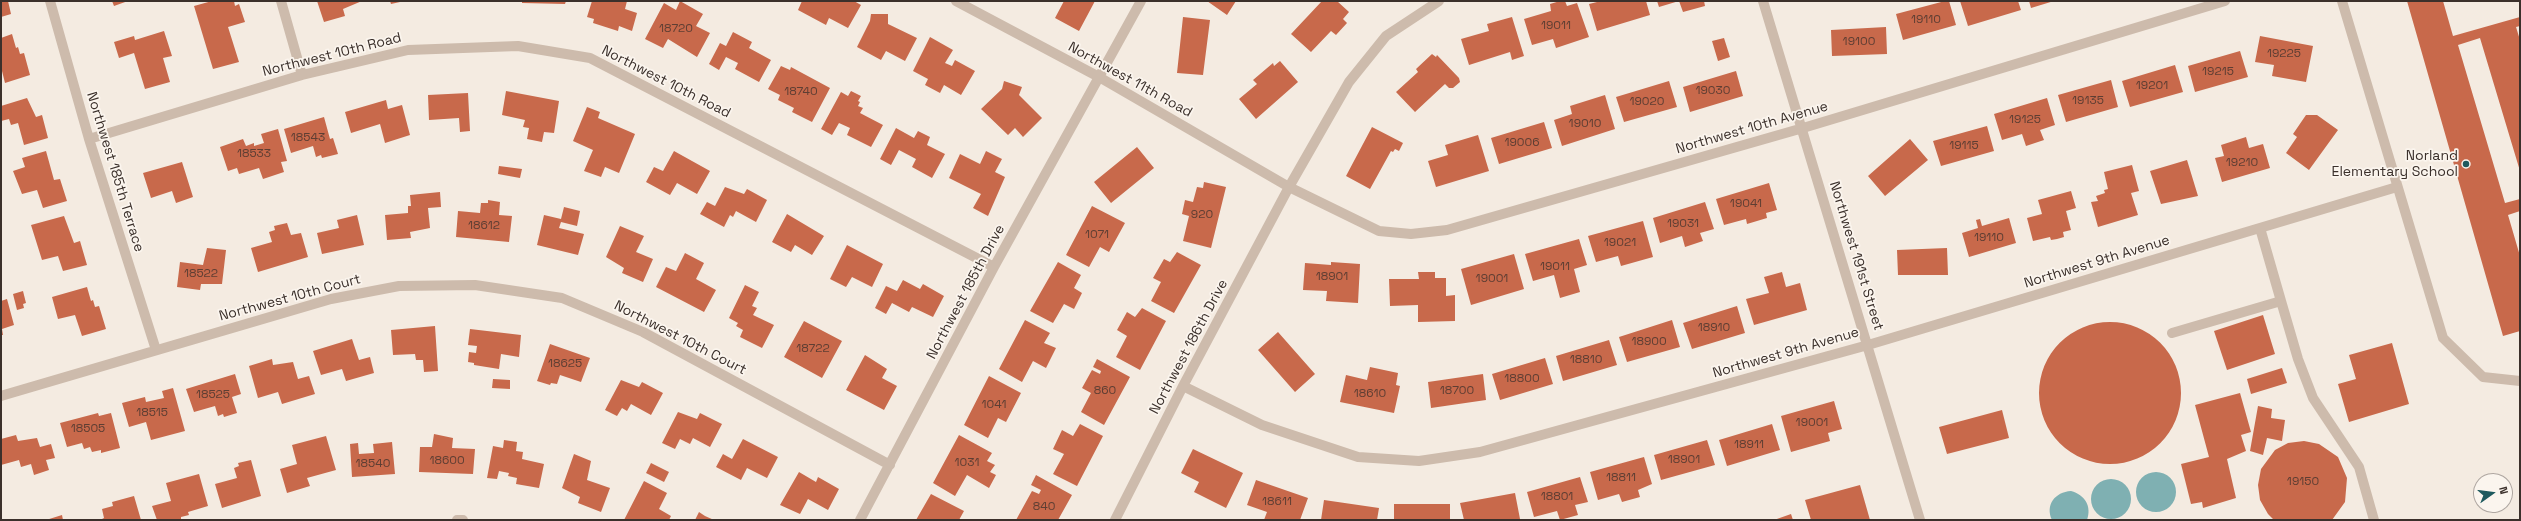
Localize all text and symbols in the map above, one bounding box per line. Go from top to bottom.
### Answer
house number: 19110 [1911,13,1941,27]
house number: 19011 [1541,19,1571,33]
house number: 18720 [659,22,693,36]
street label: Northwest 10th Road [261,30,403,80]
house number: 19100 [1843,35,1875,49]
street label: Northwest 11th Road [1065,39,1195,121]
street label: Northwest 10th Road [599,42,733,122]
house number: 19225 [2267,47,2301,61]
house number: 19215 [2202,65,2234,79]
house number: 19201 [2136,79,2168,93]
house number: 19030 [1696,84,1730,98]
house number: 18740 [784,85,818,99]
street label: Northwest 185th Terrace [83,90,147,254]
house number: 19135 [2072,94,2104,108]
house number: 19020 [1630,95,1664,109]
street label: Northwest 10th Avenue [1674,98,1830,158]
house number: 19125 [2009,113,2041,127]
house number: 19010 [1569,117,1601,131]
house number: 18543 [291,131,325,145]
house number: 19006 [1504,136,1540,150]
house number: 19115 [1949,139,1979,153]
house number: 18533 [237,147,271,161]
place label: Norland Elementary School [2332,148,2458,180]
house number: 19210 [2226,156,2258,170]
marker: Norland Elementary School [2461,159,2471,169]
street label: Northwest 191st Street [1825,179,1887,333]
house number: 19041 [1730,197,1762,211]
house number: 920 [1191,208,1213,222]
house number: 19031 [1667,217,1699,231]
house number: 18612 [468,219,500,233]
street label: Northwest 185th Drive [923,222,1009,362]
house number: 1071 [1085,228,1109,242]
house number: 19110 [1974,231,2004,245]
street label: Northwest 9th Avenue [2022,232,2172,292]
house number: 19021 [1604,236,1636,250]
house number: 19011 [1540,260,1570,274]
house number: 18522 [184,267,218,281]
house number: 18901 [1316,270,1348,284]
street label: Northwest 10th Court [217,271,363,325]
house number: 19001 [1476,272,1508,286]
street label: Northwest 186th Drive [1146,277,1232,417]
street label: Northwest 10th Court [611,297,749,379]
house number: 18910 [1698,321,1730,335]
street label: Northwest 9th Avenue [1711,324,1861,382]
house number: 18900 [1631,335,1667,349]
house number: 18722 [796,342,830,356]
house number: 18810 [1570,353,1602,367]
house number: 18625 [548,357,582,371]
house number: 18800 [1504,372,1540,386]
house number: 860 [1094,384,1116,398]
house number: 18700 [1440,384,1474,398]
house number: 18610 [1354,387,1386,401]
house number: 18525 [196,388,230,402]
house number: 1041 [982,398,1006,412]
house number: 18515 [136,406,168,420]
house number: 19001 [1796,416,1828,430]
house number: 18505 [71,422,105,436]
house number: 18911 [1734,438,1764,452]
house number: 18901 [1668,453,1700,467]
house number: 18600 [429,454,465,468]
house number: 1031 [955,456,979,470]
house number: 18540 [356,457,390,471]
house number: 18811 [1606,471,1636,485]
north arrow [2473,473,2513,513]
house number: 19150 [2287,475,2319,489]
text: N [2496,485,2511,496]
house number: 18801 [1541,490,1573,504]
house number: 18611 [1262,495,1292,509]
house number: 840 [1033,500,1055,514]

